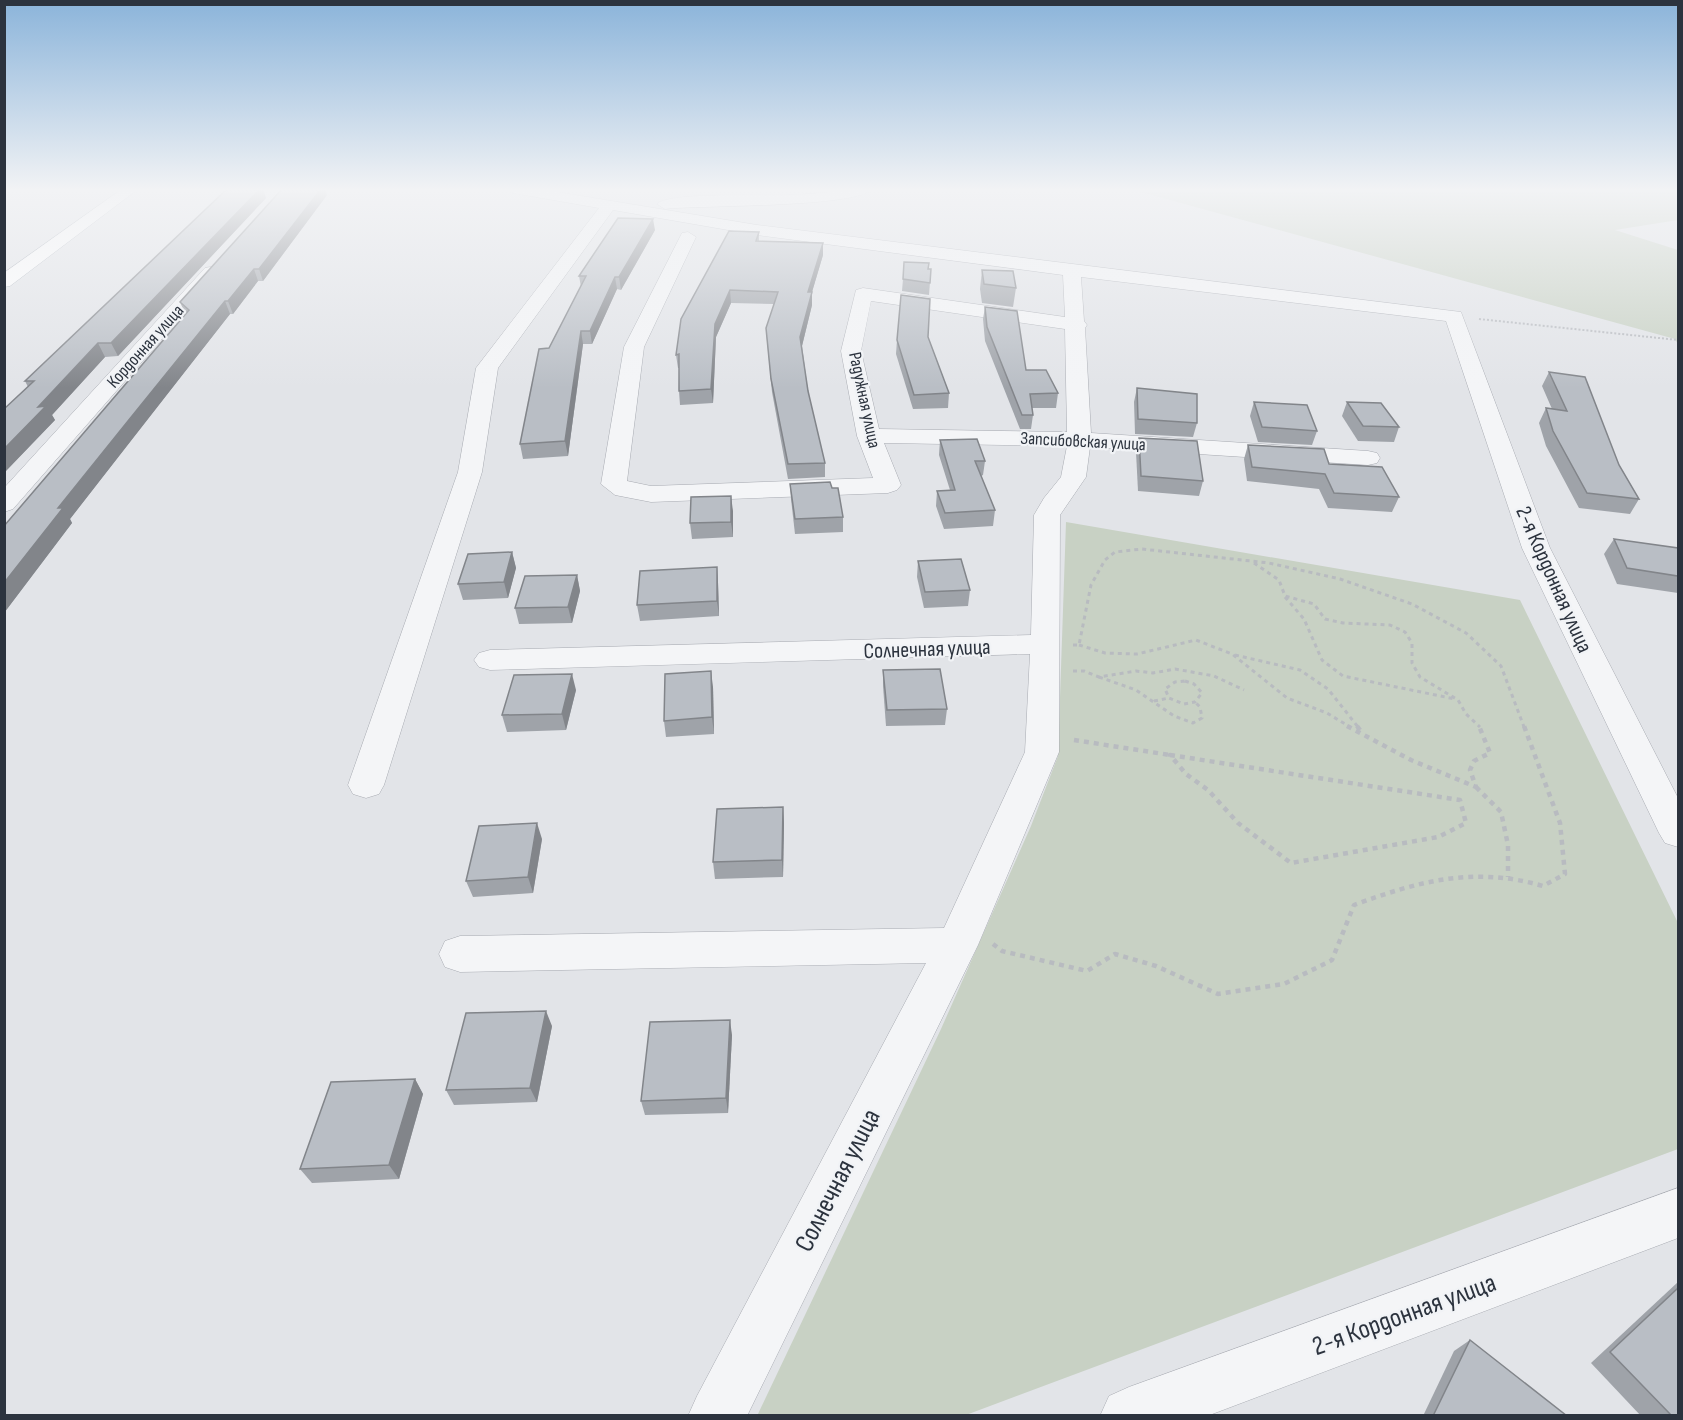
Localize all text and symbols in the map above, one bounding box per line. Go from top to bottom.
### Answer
street label: Кордонная улица [103,300,188,392]
street label: Радужная улица [844,350,885,450]
street label: Запсибовская улица [1020,428,1146,455]
street label: 2-я Кордонная улица [1509,502,1598,657]
street label: Солнечная улица [863,634,991,665]
street label: Солнечная улица [788,1104,888,1257]
street label: 2-я Кордонная улица [1308,1267,1501,1363]

